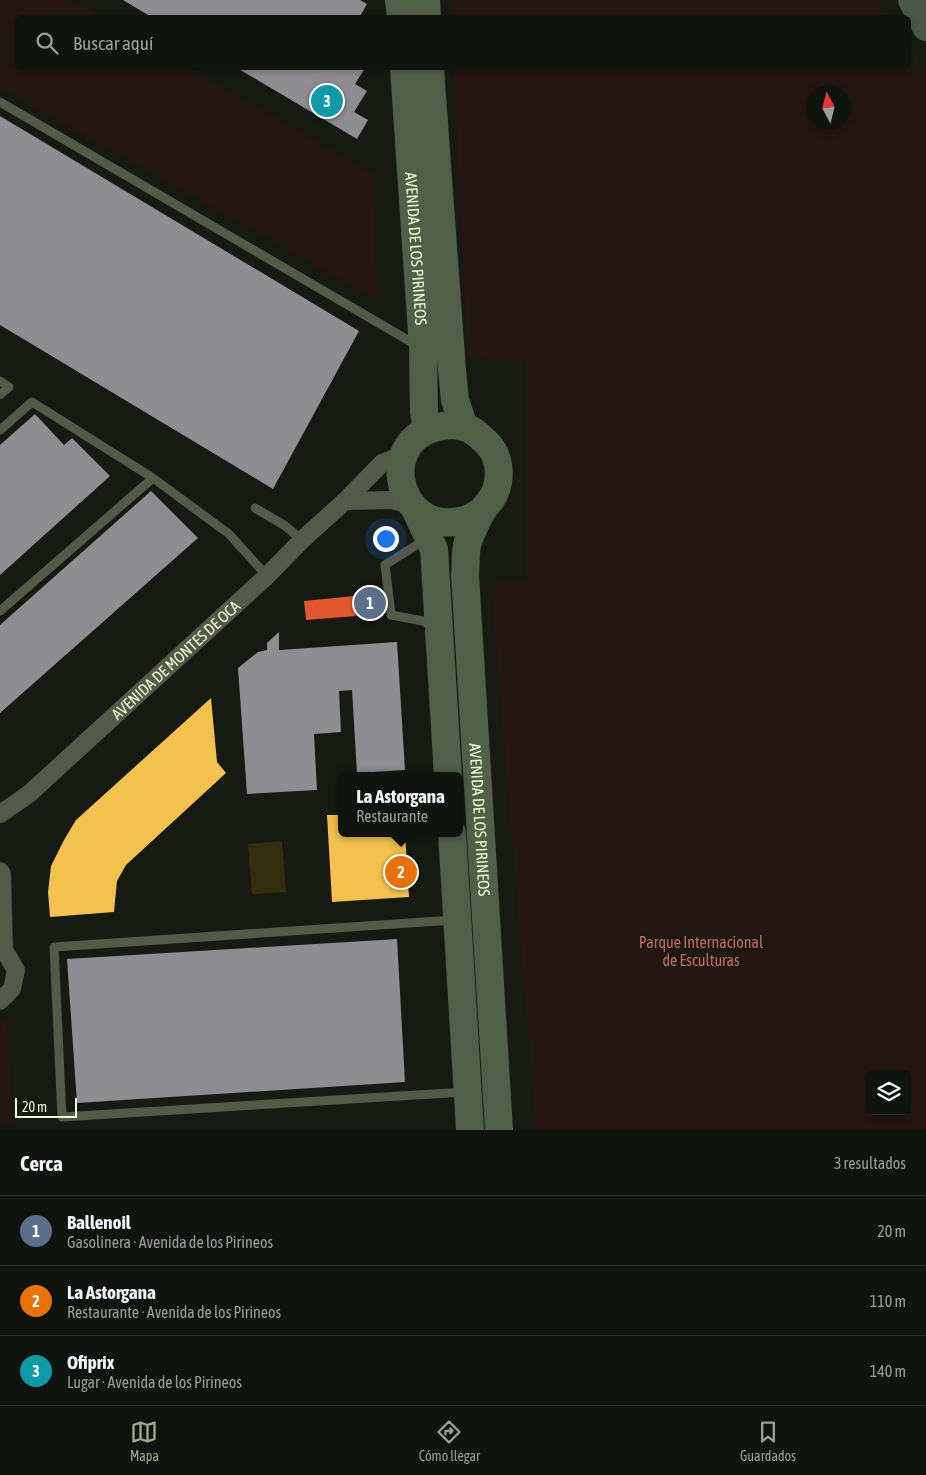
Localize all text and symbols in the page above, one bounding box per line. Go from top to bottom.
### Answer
search box [15,15,911,70]
icon: search [33,29,61,57]
text: Buscar aquí [73,32,153,54]
pin: 3 [311,82,343,120]
north arrow [806,85,851,130]
street label: AVENIDA DE LOS PIRINEOS [402,171,430,326]
your location [373,526,399,552]
pin: 1 [354,584,386,622]
street label: AVENIDA DE MONTES DE OCA [108,596,244,723]
street label: AVENIDA DE LOS PIRINEOS [466,743,494,897]
popup [338,772,463,837]
text: La Astorgana [356,785,445,807]
text: Restaurante [356,807,428,825]
pin: 2 [385,853,417,891]
park label: Parque Internacional de Esculturas [639,933,764,969]
map controls [866,1070,911,1115]
button: layers [866,1070,911,1115]
scale bar [15,1095,78,1118]
text: 20 m [22,1099,47,1115]
text: Cerca [20,1151,63,1175]
text: 3 resultados [834,1154,906,1172]
text: Ballenoil [67,1211,131,1233]
text: 1 [32,1222,40,1240]
text: 20 m [877,1222,906,1240]
text: Gasolinera · Avenida de los Pirineos [67,1233,273,1251]
text: La Astorgana [67,1281,156,1303]
text: 2 [32,1292,40,1310]
text: 110 m [870,1292,906,1310]
text: Restaurante · Avenida de los Pirineos [67,1303,281,1321]
text: Ofiprix [67,1351,114,1373]
text: 3 [32,1362,40,1380]
text: 140 m [870,1362,906,1380]
text: Lugar · Avenida de los Pirineos [67,1373,242,1391]
tab: Mapa [130,1418,159,1464]
tab: Cómo llegar [419,1418,480,1464]
tab: Guardados [740,1418,796,1464]

